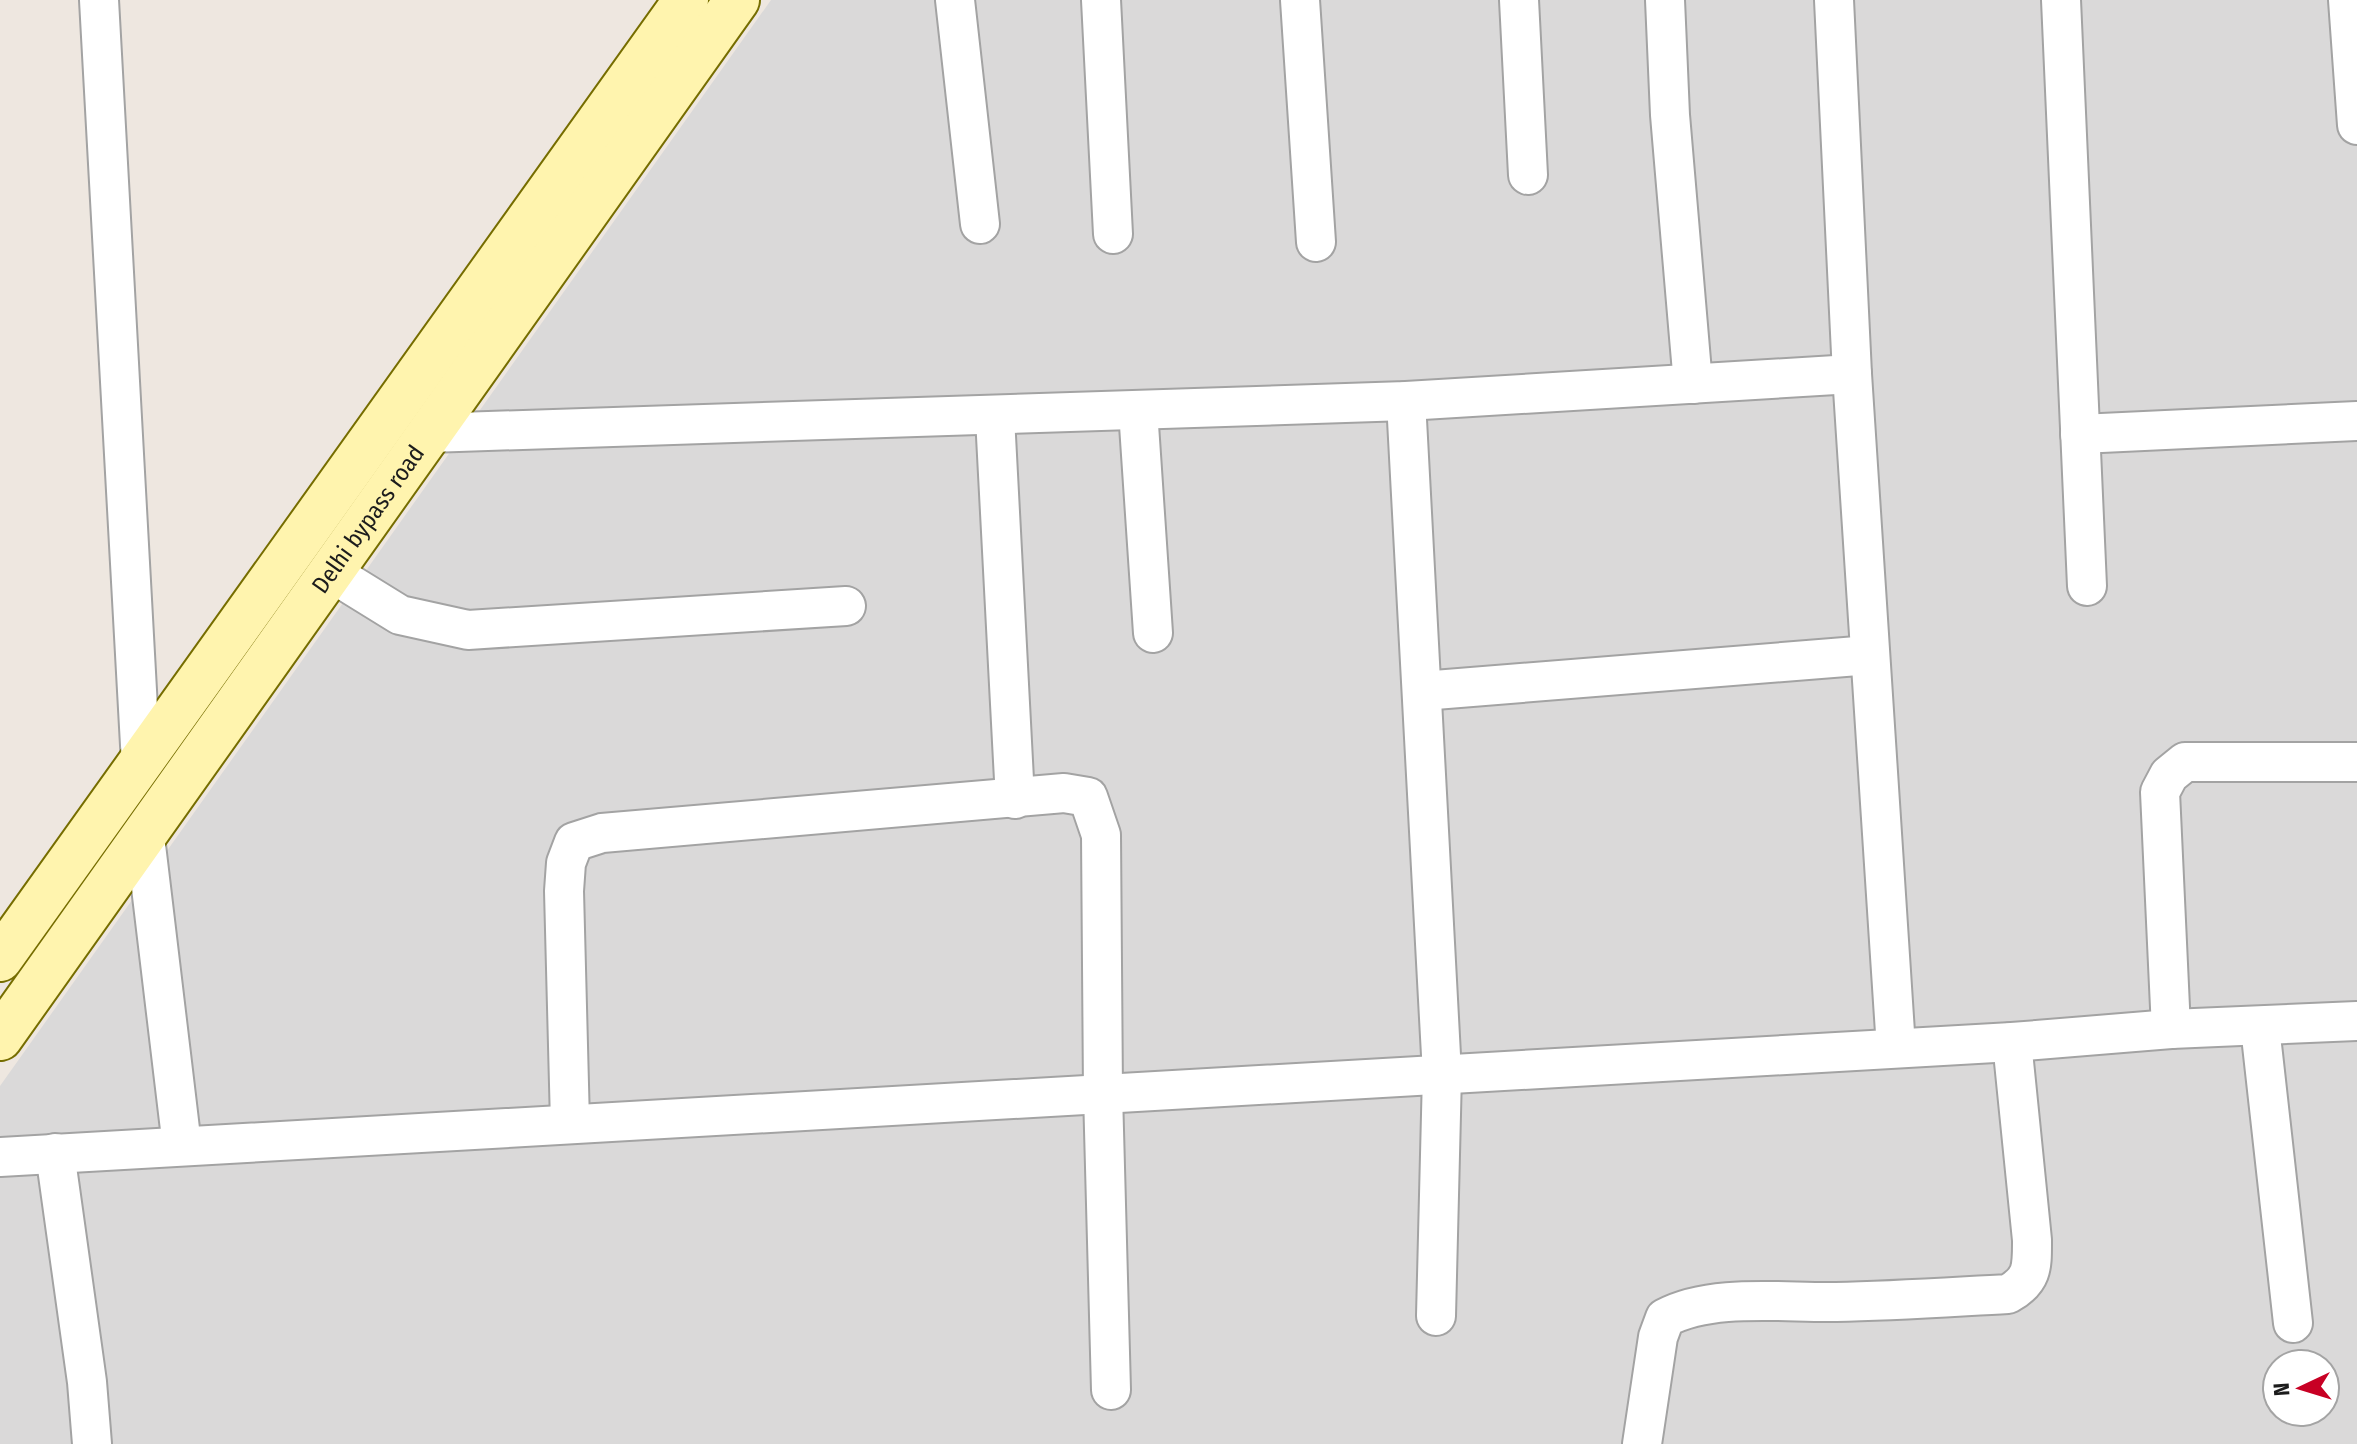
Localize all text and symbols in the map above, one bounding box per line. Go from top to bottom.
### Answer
street label: Delhi bypass road [306,440,430,599]
north arrow [2261,1348,2341,1428]
text: N [2268,1382,2295,1397]

